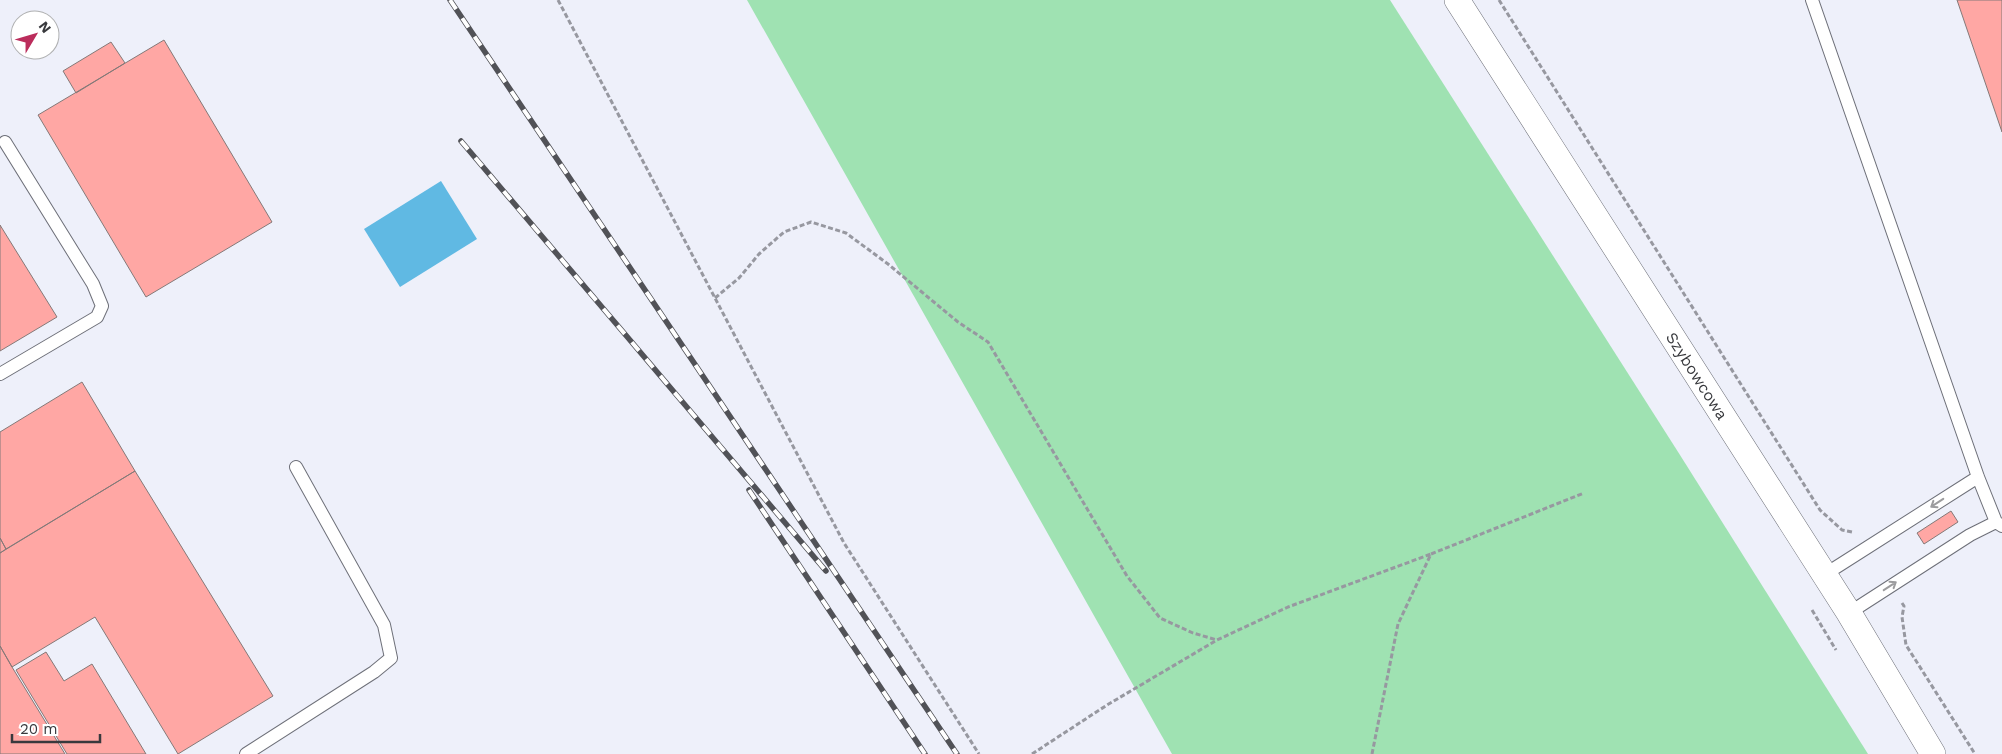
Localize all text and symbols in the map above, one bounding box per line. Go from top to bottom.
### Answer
north arrow [10,10,60,60]
text: N [36,18,55,36]
street label: Szybowcowa [1662,329,1732,423]
one-way arrow [1930,498,1944,509]
one-way arrow [1882,581,1896,591]
scale bar [12,712,100,744]
text: 20 m [20,720,58,738]

